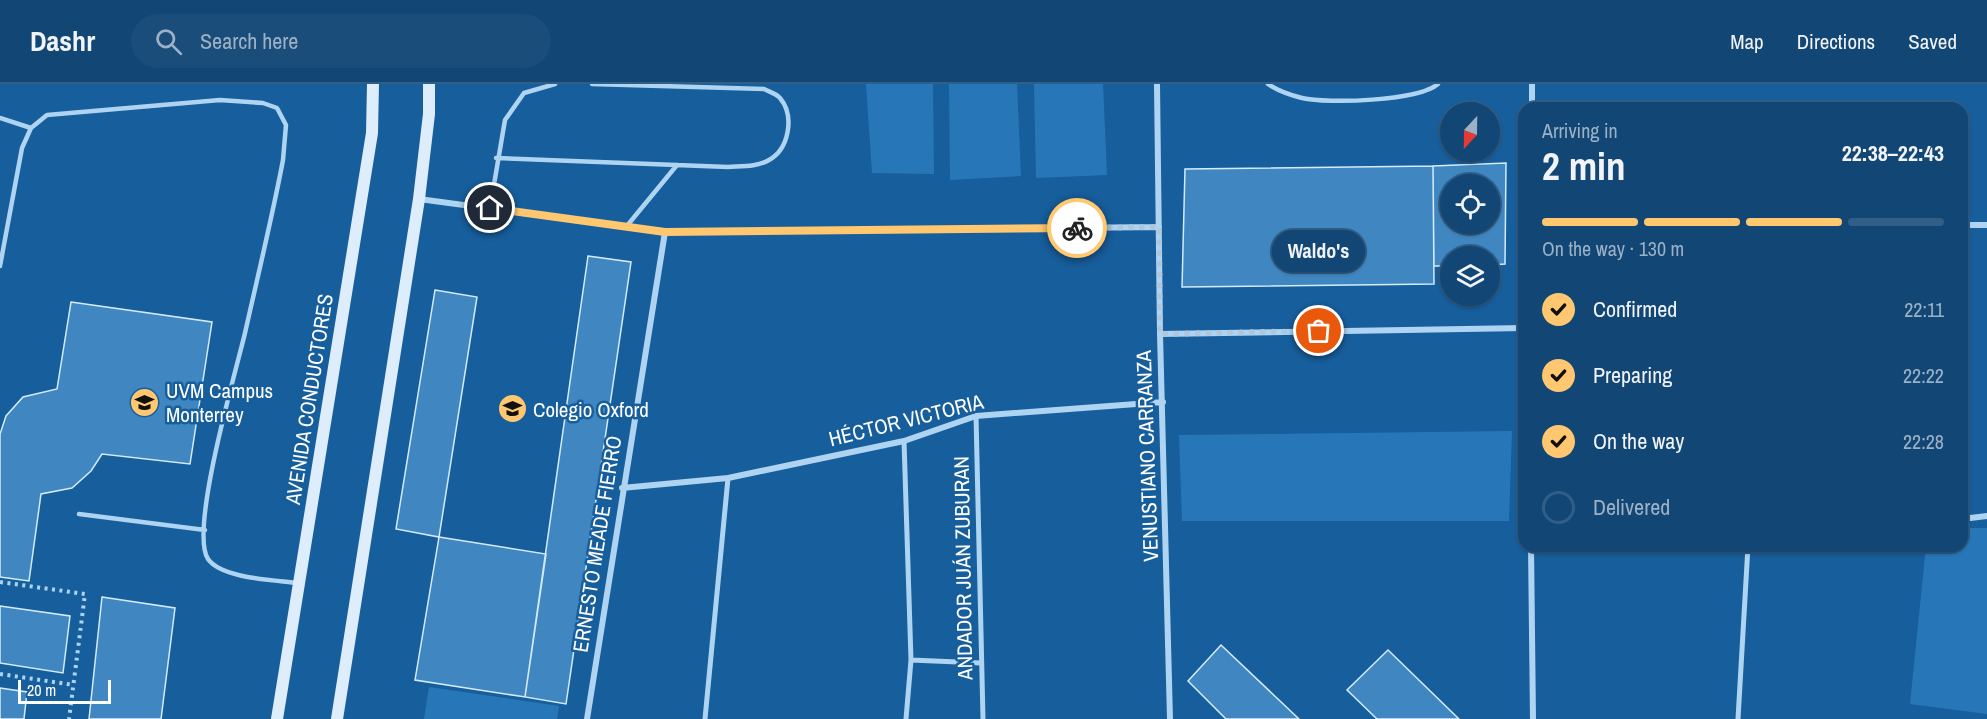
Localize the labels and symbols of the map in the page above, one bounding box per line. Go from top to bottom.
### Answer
north arrow [1440,102,1500,162]
pin [464,182,515,233]
courier [1047,198,1107,258]
callout: Waldo's [1272,229,1366,271]
street label: AVENIDA CONDUCTORES [278,292,340,507]
pin [1293,305,1344,356]
street label: VENUSTIANO CARRANZA [1129,349,1165,562]
place label: UVM Campus Monterrey [166,376,273,429]
school or university icon: UVM Campus Monterrey [129,386,161,418]
street label: HÉCTOR VICTORIA [826,387,987,453]
school or university icon: Colegio Oxford [496,393,528,425]
place label: Colegio Oxford [533,395,649,424]
street label: ERNESTO MEADE FIERRO [566,434,628,654]
street label: ANDADOR JUÁN ZUBURAN [947,456,979,681]
scale bar [18,677,111,704]

